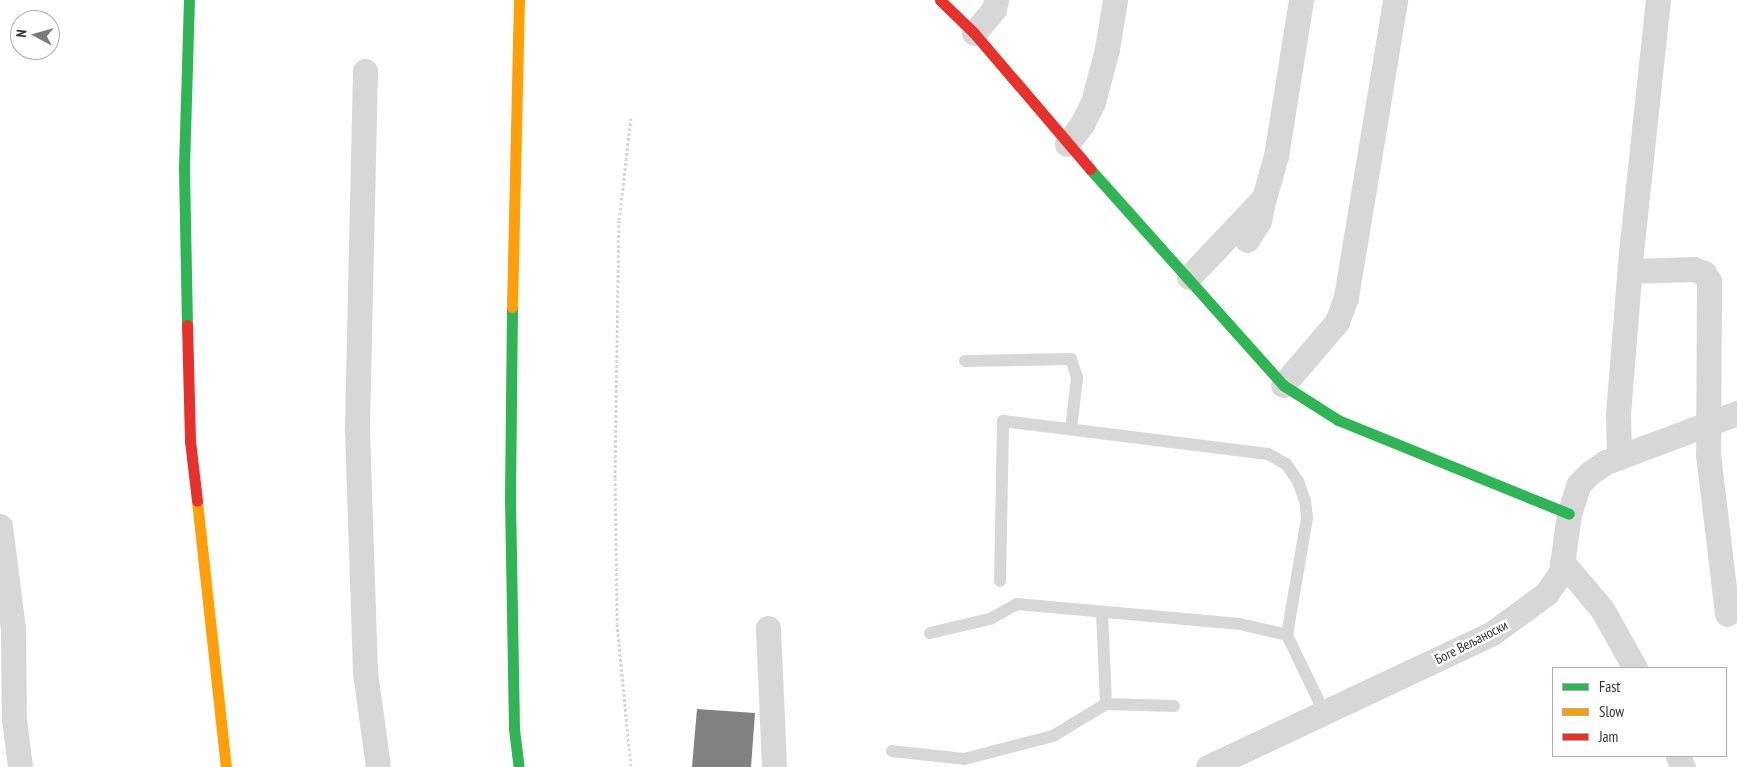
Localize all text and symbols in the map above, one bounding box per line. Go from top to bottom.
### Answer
north arrow [10,10,60,60]
text: N [12,29,30,38]
street label: Боге Вељаноски [1432,616,1510,668]
legend [1552,667,1727,757]
text: Fast [1599,677,1620,696]
text: Slow [1599,702,1624,721]
text: Jam [1599,727,1618,746]

